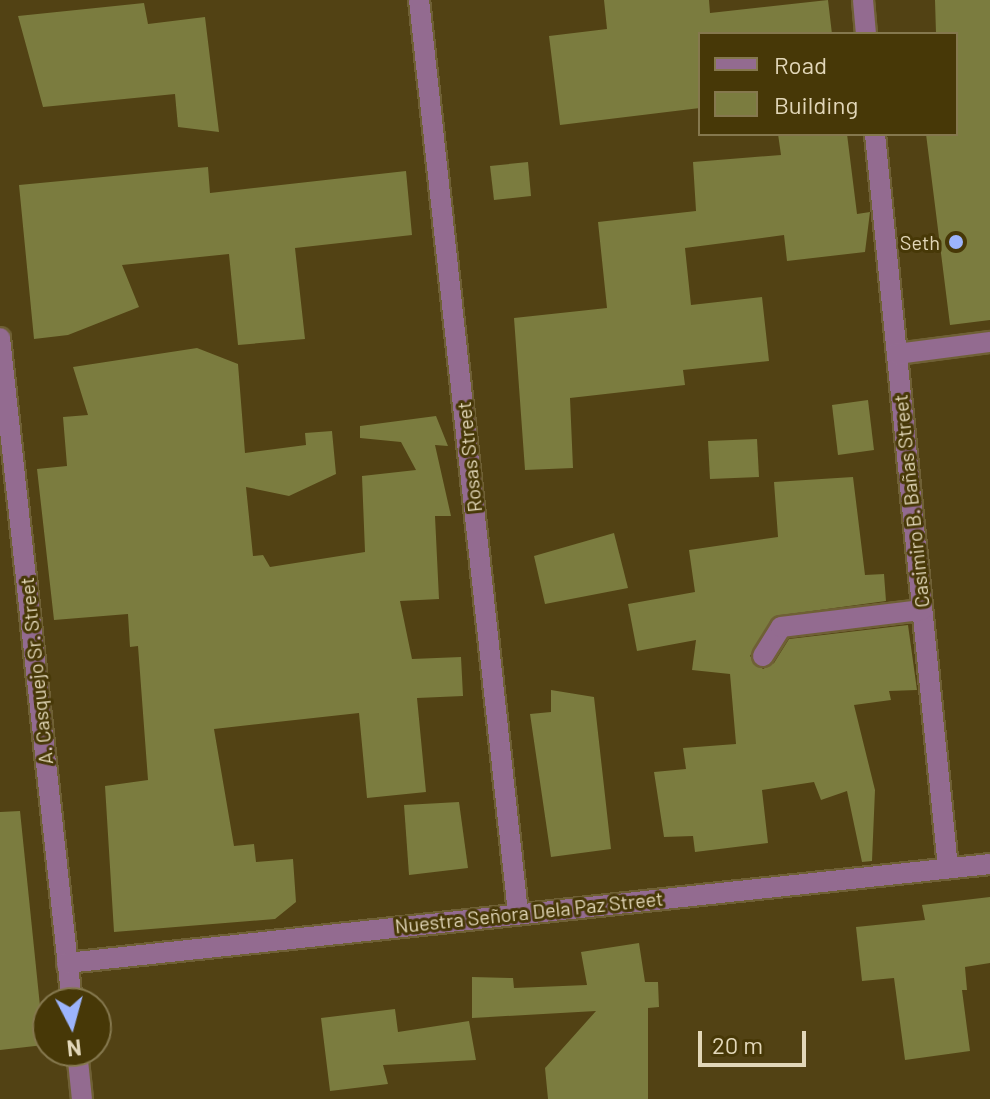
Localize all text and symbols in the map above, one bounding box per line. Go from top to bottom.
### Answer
legend [698,32,958,136]
text: Road [774,50,827,79]
text: Building [774,90,858,119]
place label: Seth [900,230,940,254]
marker: Seth [947,233,965,251]
street label: Casimiro B. Bañas Street [888,393,934,609]
street label: Rosas Street [451,400,487,514]
street label: A. Casquejo Sr. Street [14,576,58,766]
street label: Nuestra Señora Dela Paz Street [394,886,664,938]
north arrow [32,987,112,1067]
scale bar [702,1015,810,1065]
text: 20 m [712,1030,763,1059]
text: N [66,1035,83,1063]

